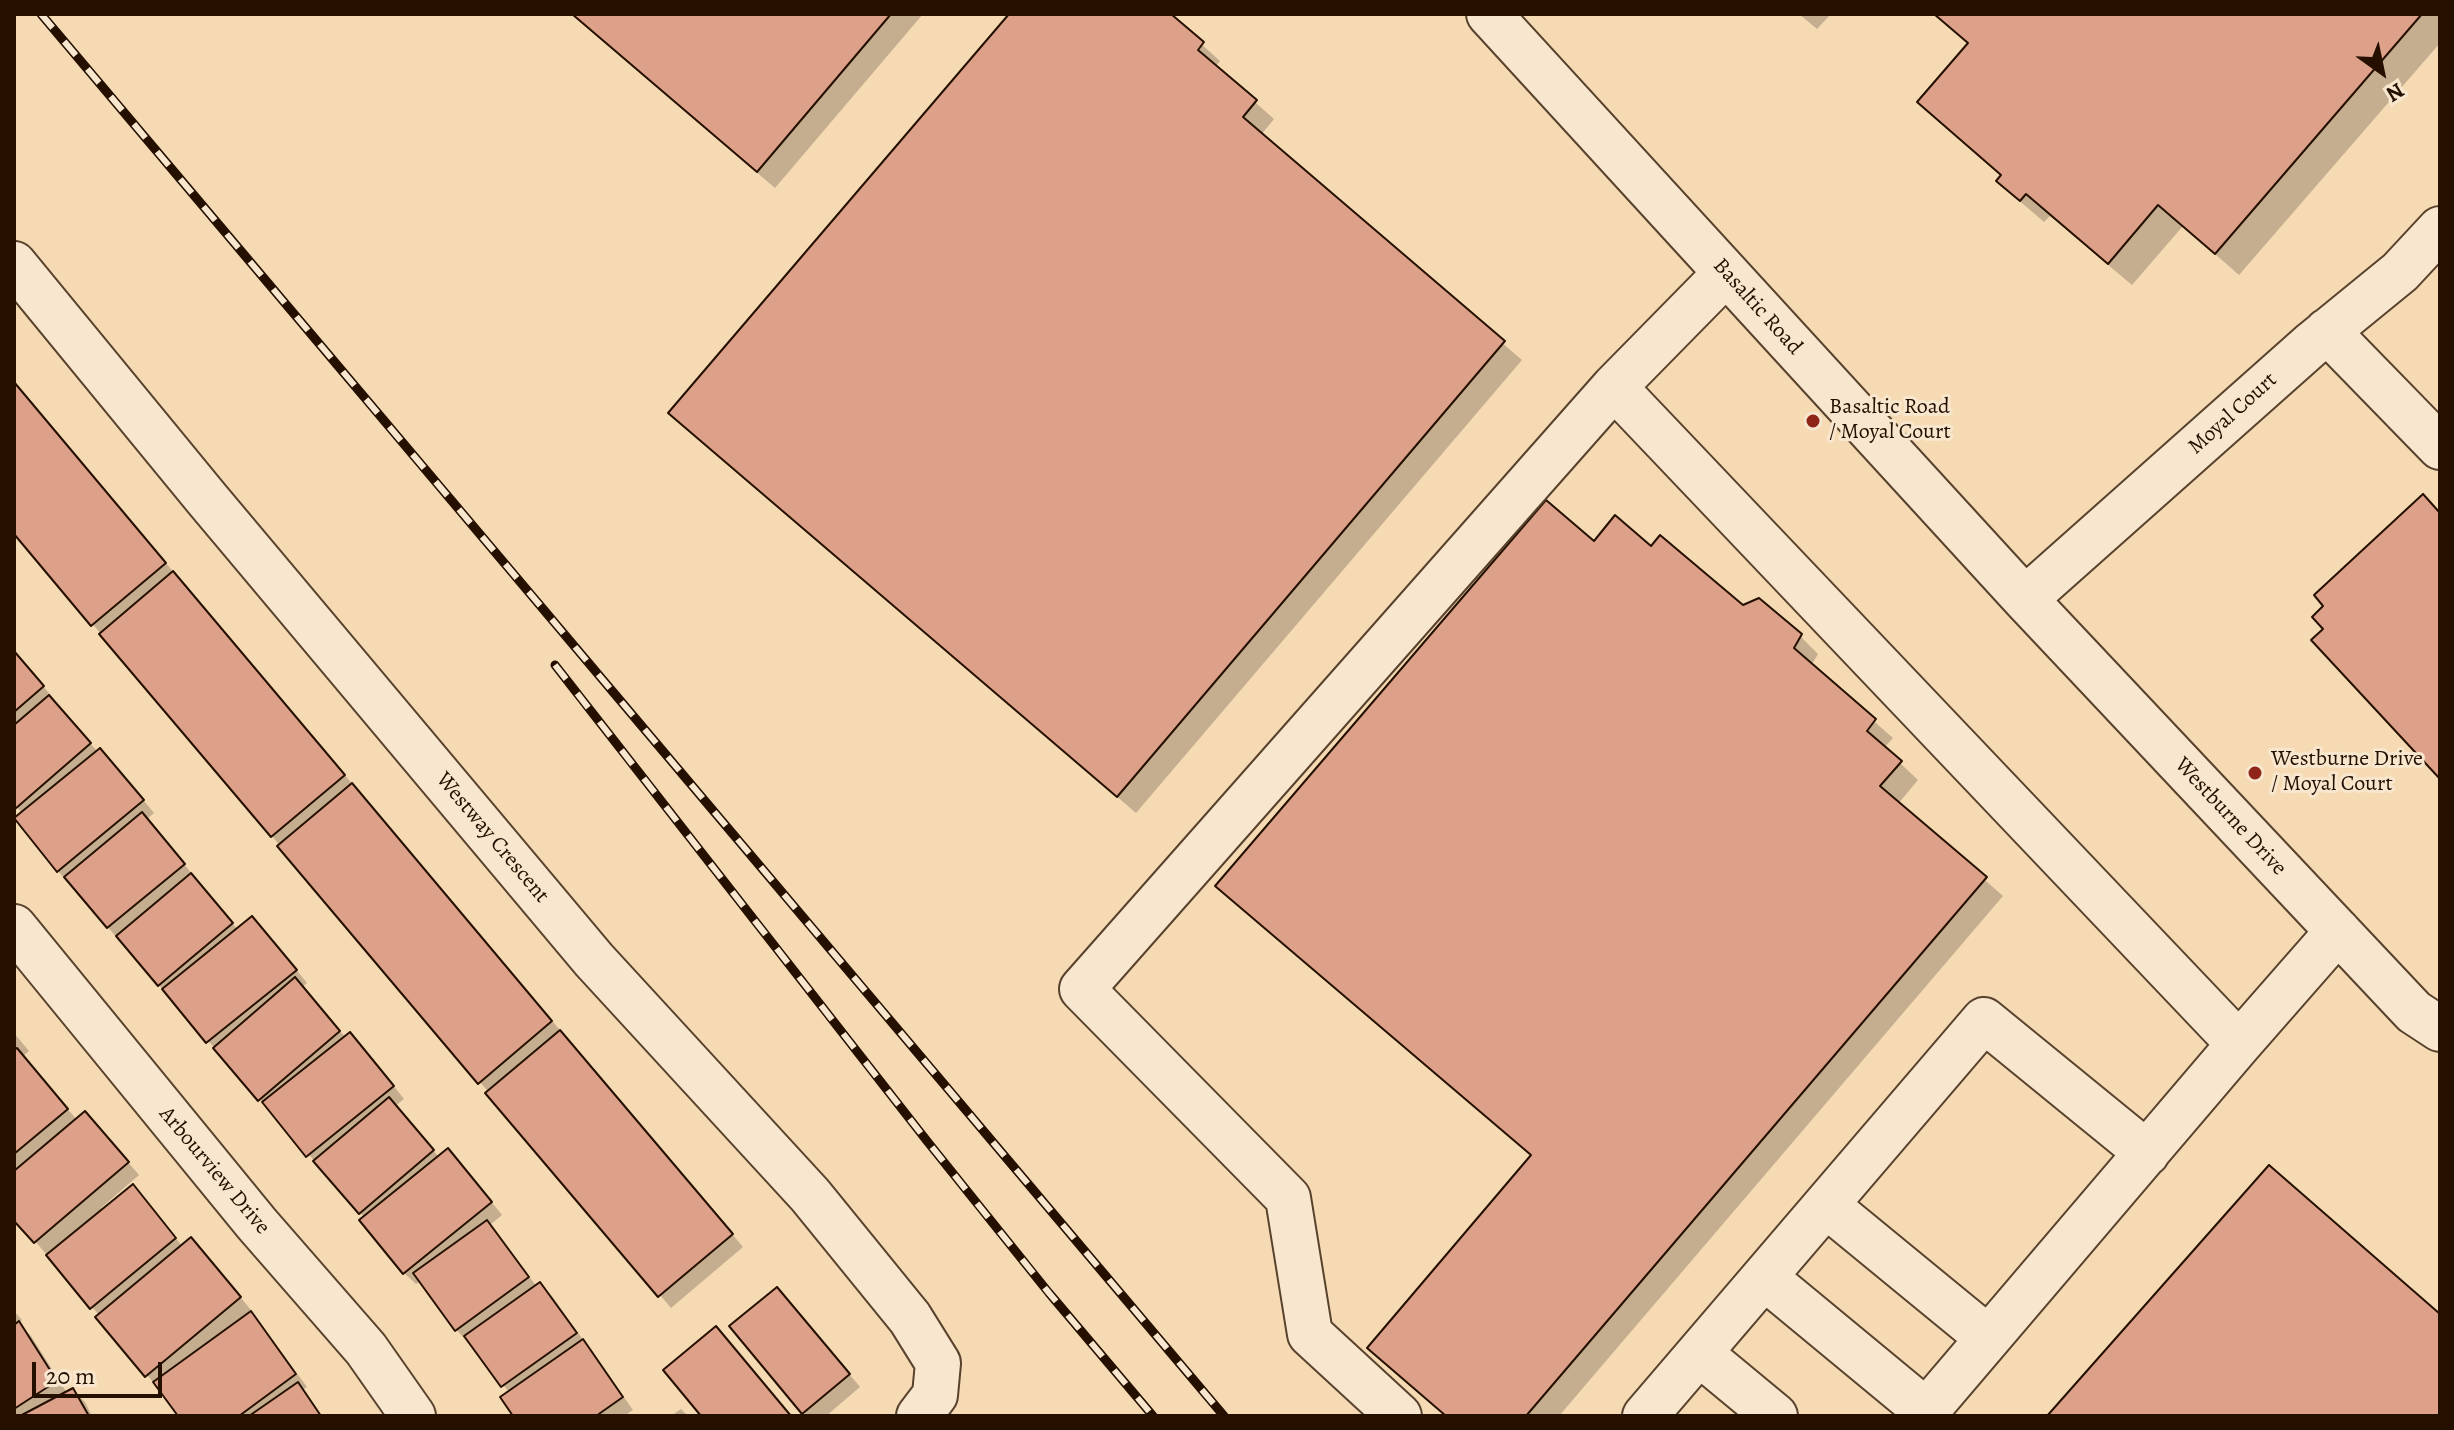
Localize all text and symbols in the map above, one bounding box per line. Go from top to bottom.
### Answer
north arrow [2342,32,2422,112]
text: N [2380,75,2410,109]
street label: Basaltic Road [1707,253,1807,361]
street label: Moyal Court [2183,367,2283,461]
place label: Basaltic Road / Moyal Court [1829,395,1951,446]
marker: Basaltic Road / Moyal Court [1804,412,1822,430]
place label: Westburne Drive / Moyal Court [2271,747,2423,798]
street label: Westburne Drive [2169,752,2291,882]
marker: Westburne Drive / Moyal Court [2246,764,2264,782]
street label: Westway Crescent [430,767,554,909]
street label: Arbourview Drive [153,1102,275,1240]
scale bar [36,1346,166,1396]
text: 20 m [46,1360,95,1392]

